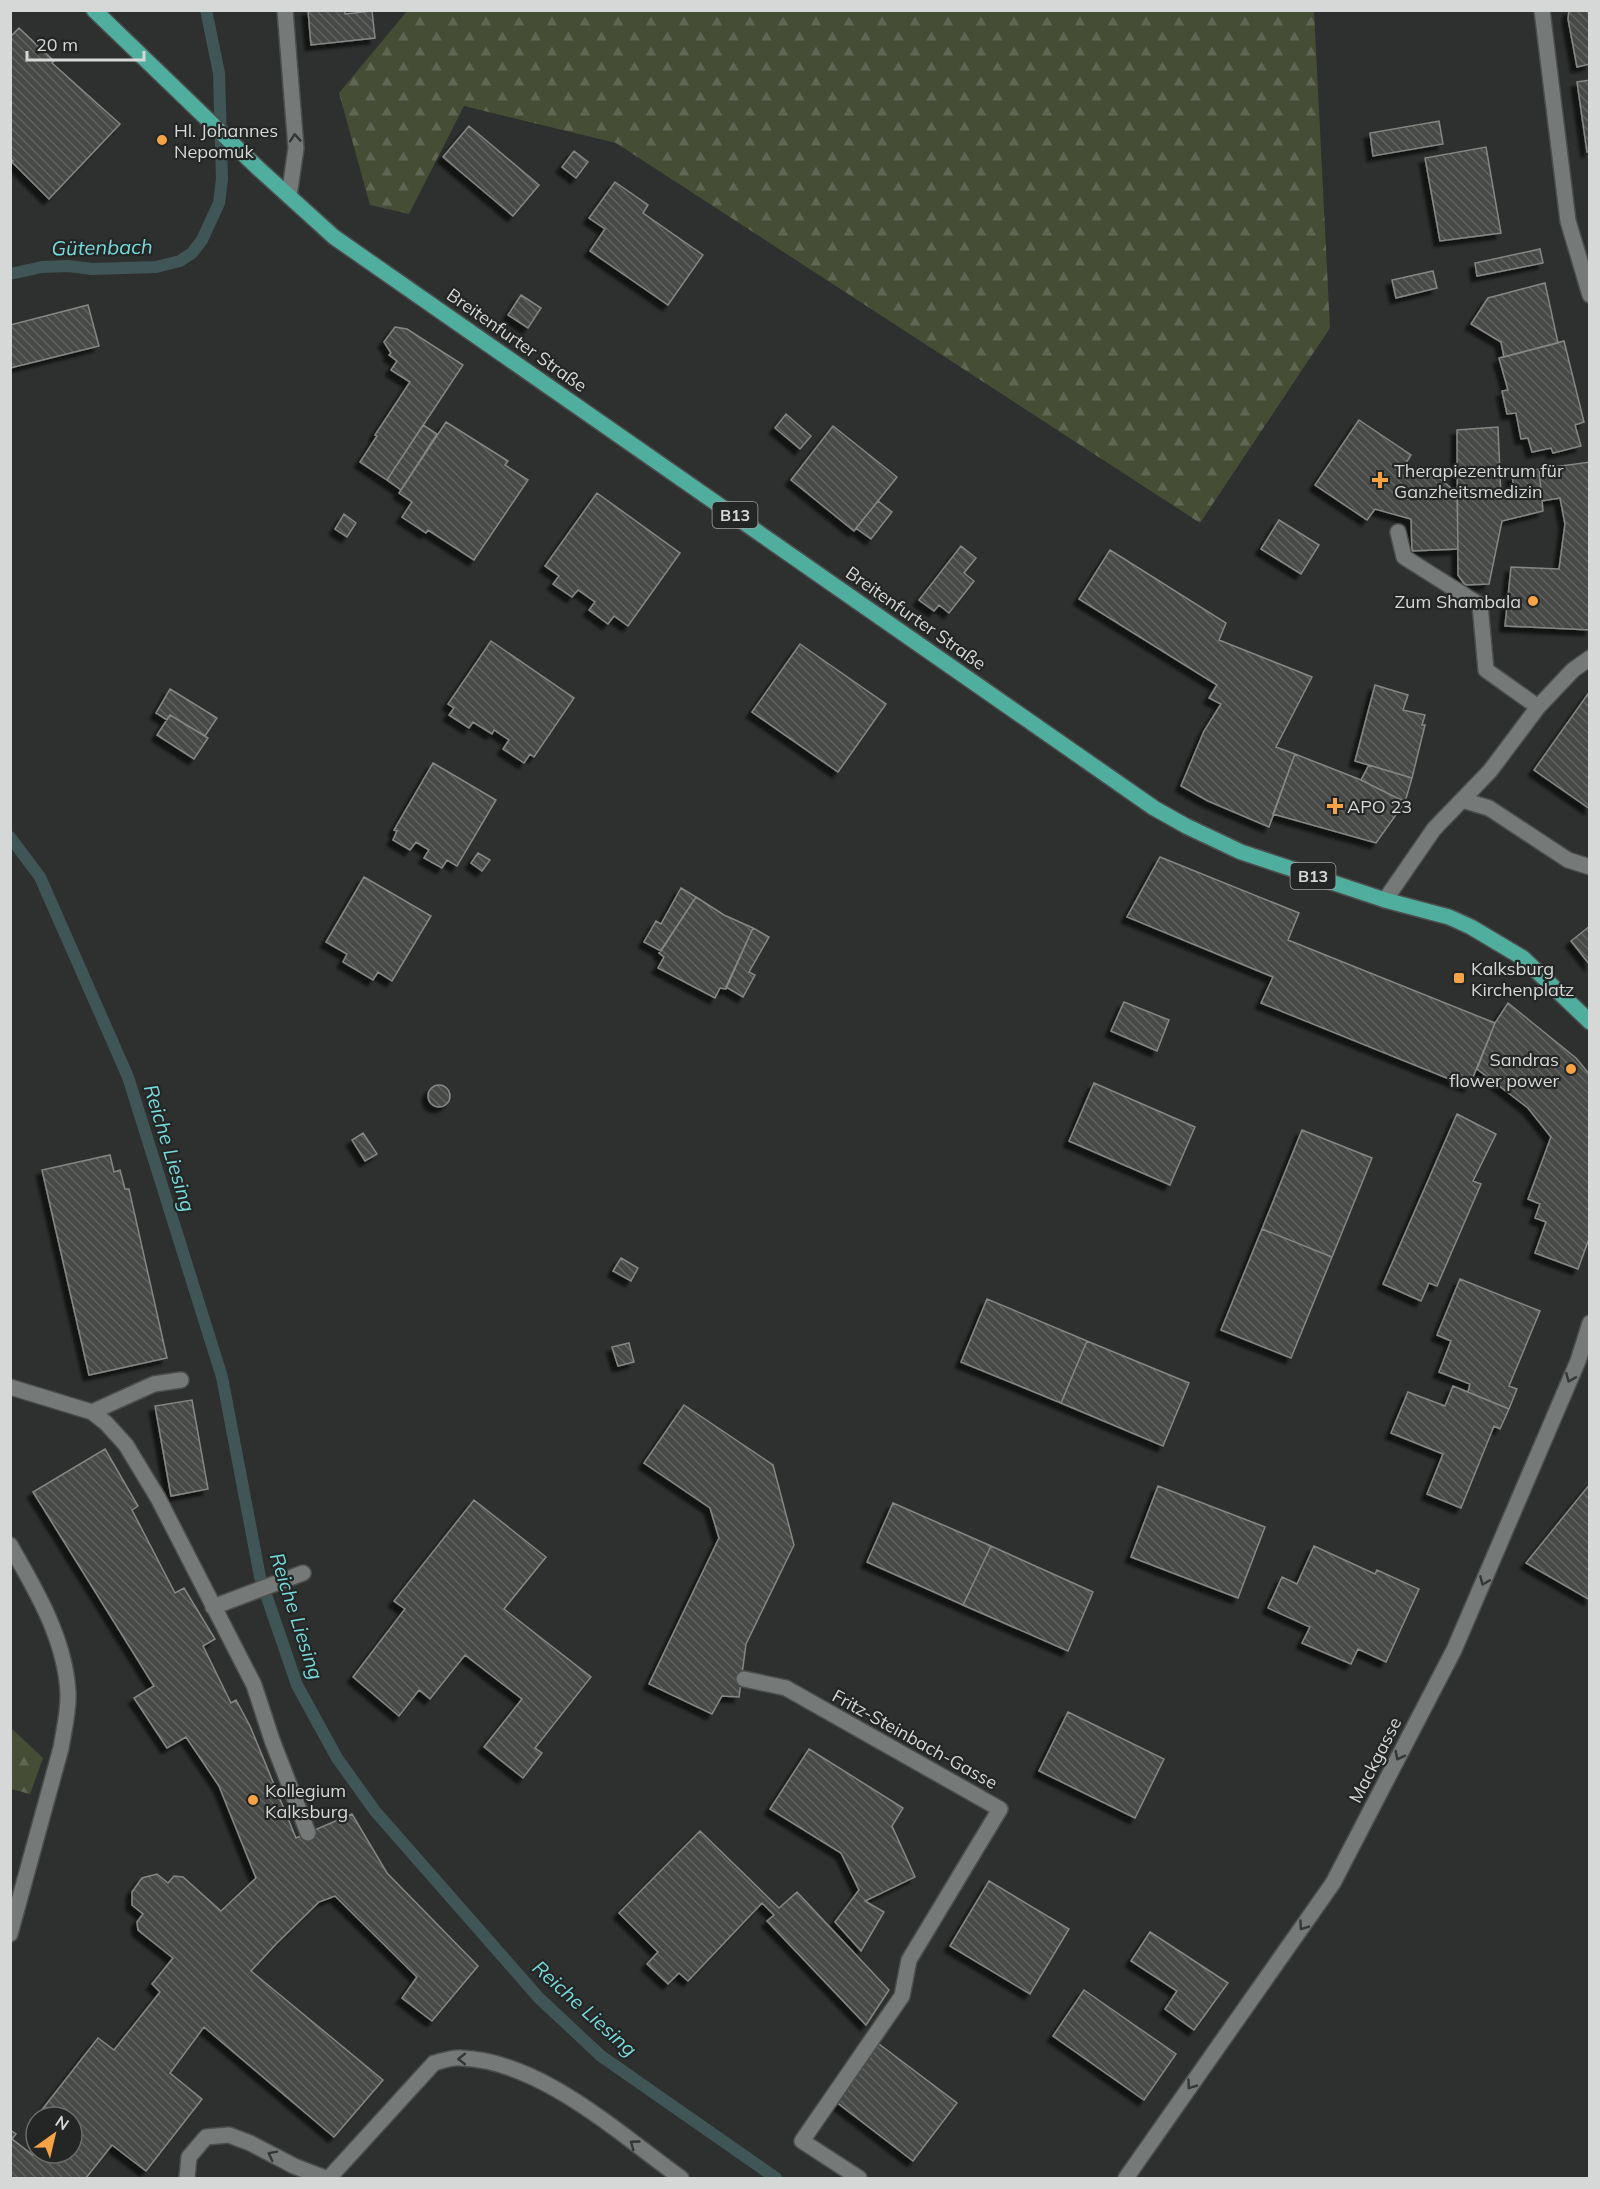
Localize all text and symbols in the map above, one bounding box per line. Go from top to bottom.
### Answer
scale bar [27,24,144,62]
text: 20 m [36,33,78,56]
place label: Hl. Johannes Nepomuk [174,119,278,163]
marker: Hl. Johannes Nepomuk [155,133,169,147]
one-way arrow [289,134,302,143]
water label: Gütenbach [51,234,153,260]
street label: Breitenfurter Straße [442,283,592,397]
place label: Therapiezentrum für Ganzheitsmedizin [1394,459,1564,503]
marker: Therapiezentrum für Ganzheitsmedizin [1371,471,1389,489]
road number: B13 [712,502,758,528]
street label: Breitenfurter Straße [841,561,991,675]
place label: Zum Shambala [1395,590,1521,613]
marker: Zum Shambala [1526,594,1540,608]
place label: APO 23 [1347,795,1412,818]
marker: APO 23 [1328,799,1342,813]
road number: B13 [1290,863,1336,889]
place label: Kalksburg Kirchenplatz [1471,957,1574,1001]
marker: Kalksburg Kirchenplatz [1452,971,1466,985]
place label: Sandras flower power [1449,1048,1559,1092]
marker: Sandras flower power [1564,1062,1578,1076]
water label: Reiche Liesing [139,1081,201,1215]
one-way arrow [1565,1372,1577,1383]
water label: Reiche Liesing [265,1549,329,1683]
one-way arrow [1479,1575,1491,1586]
street label: Fritz-Steinbach-Gasse [828,1684,1002,1794]
street label: Mackgasse [1344,1713,1406,1807]
one-way arrow [1395,1750,1406,1761]
place label: Kollegium Kalksburg [265,1779,348,1823]
marker: Kollegium Kalksburg [246,1793,260,1807]
one-way arrow [1299,1919,1310,1930]
water label: Reiche Liesing [528,1955,642,2061]
one-way arrow [458,2053,467,2065]
one-way arrow [1187,2079,1198,2090]
north arrow [24,2105,84,2165]
text: N [52,2111,73,2134]
one-way arrow [629,2140,640,2151]
one-way arrow [268,2151,278,2162]

